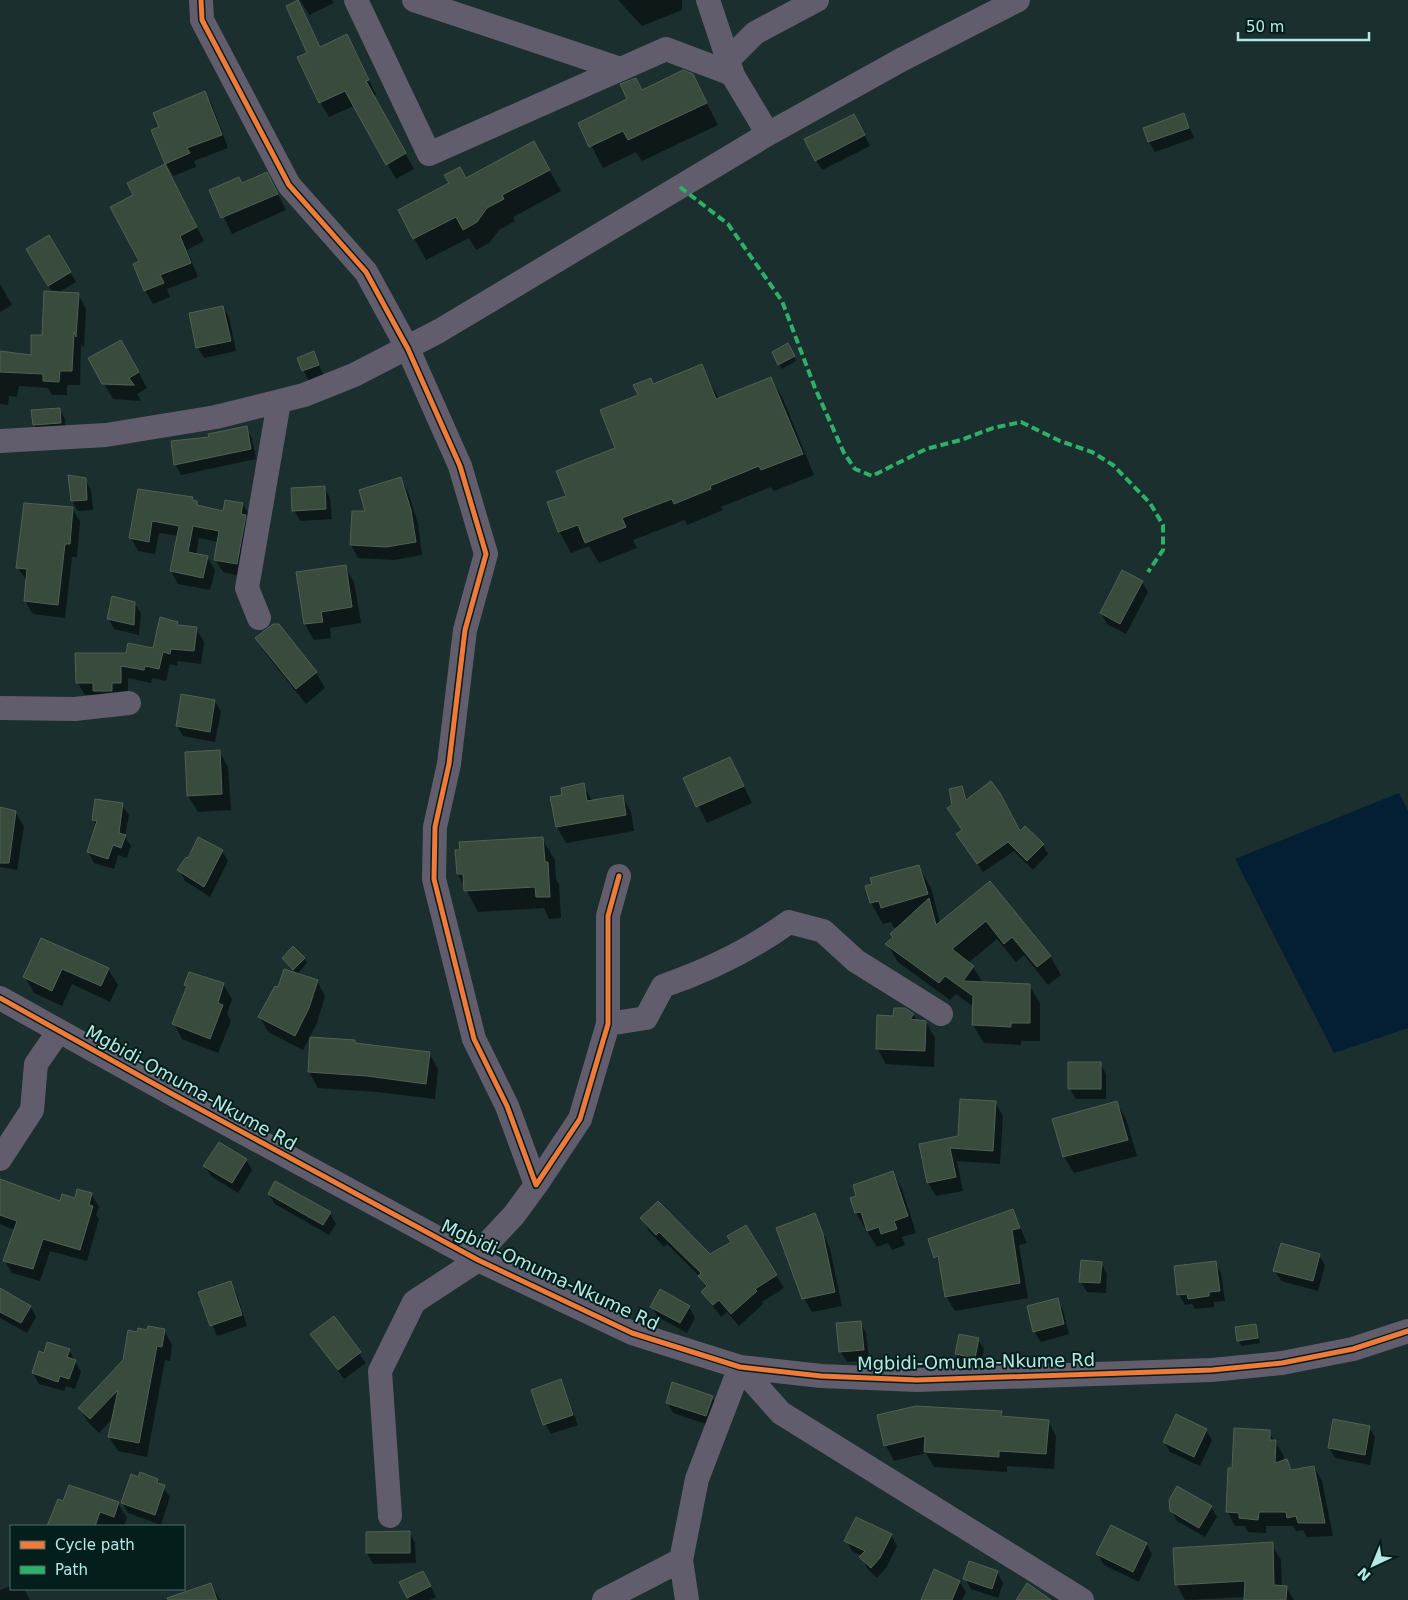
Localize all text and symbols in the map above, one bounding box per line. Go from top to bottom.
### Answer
scale bar [1238,10,1369,42]
text: 50 m [1246,18,1284,36]
street label: Mgbidi-Omuma-Nkume Rd [82,1021,300,1154]
street label: Mgbidi-Omuma-Nkume Rd [438,1215,662,1334]
street label: Mgbidi-Omuma-Nkume Rd [857,1349,1095,1374]
legend [10,1525,185,1590]
text: Cycle path [55,1536,135,1554]
north arrow [1348,1540,1398,1590]
text: Path [55,1561,88,1579]
text: N [1354,1565,1374,1584]

